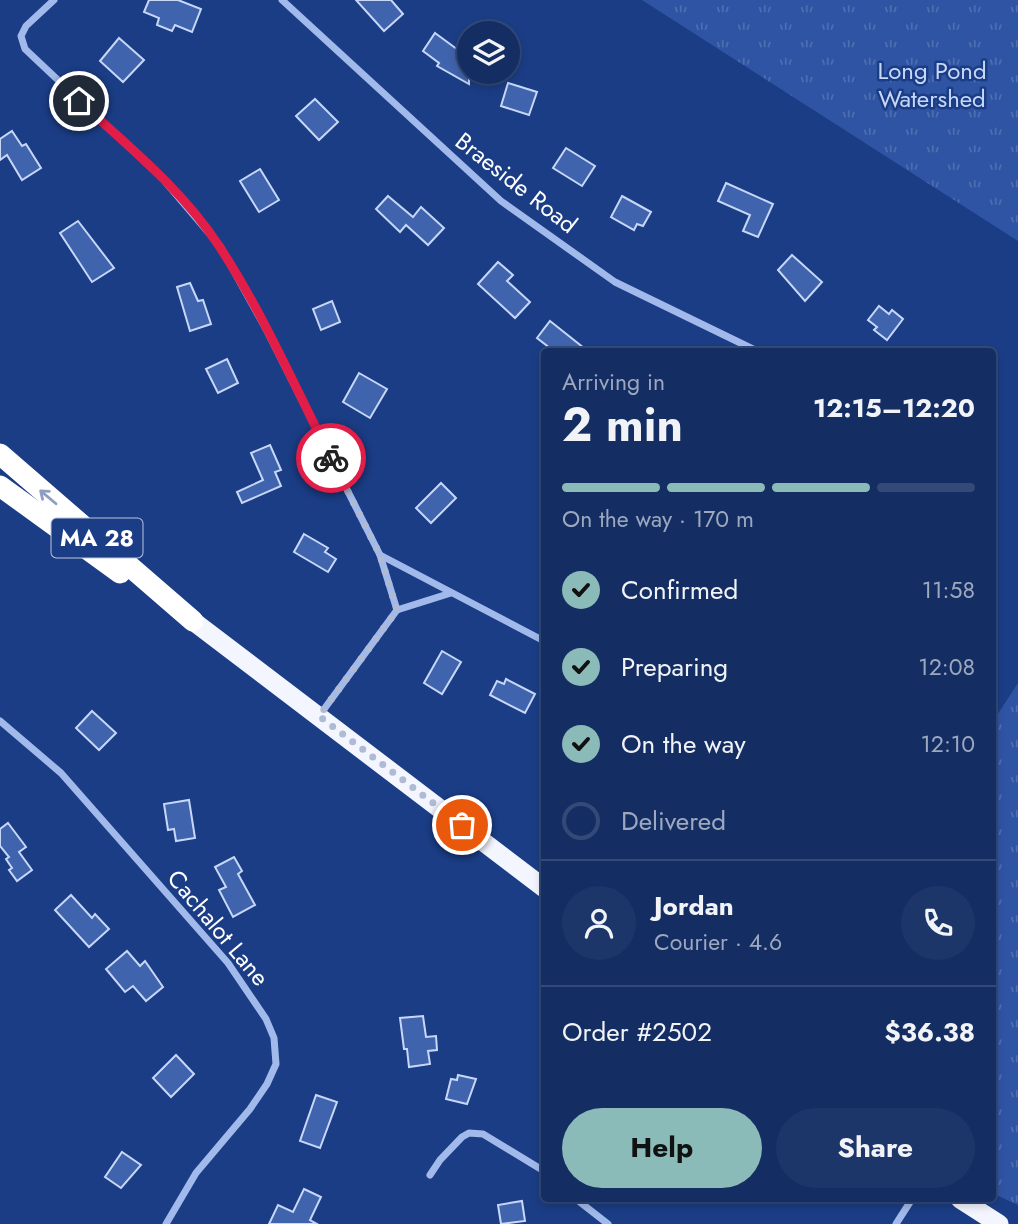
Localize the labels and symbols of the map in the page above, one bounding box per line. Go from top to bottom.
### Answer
park label: Long Pond Watershed [877,53,987,116]
pin [49,71,109,131]
street label: Braeside Road [448,124,585,241]
courier [296,423,366,493]
one-way arrow [40,489,58,505]
road number: MA 28 [52,518,142,558]
pin [432,795,492,855]
street label: Cachalot Lane [159,862,278,994]

